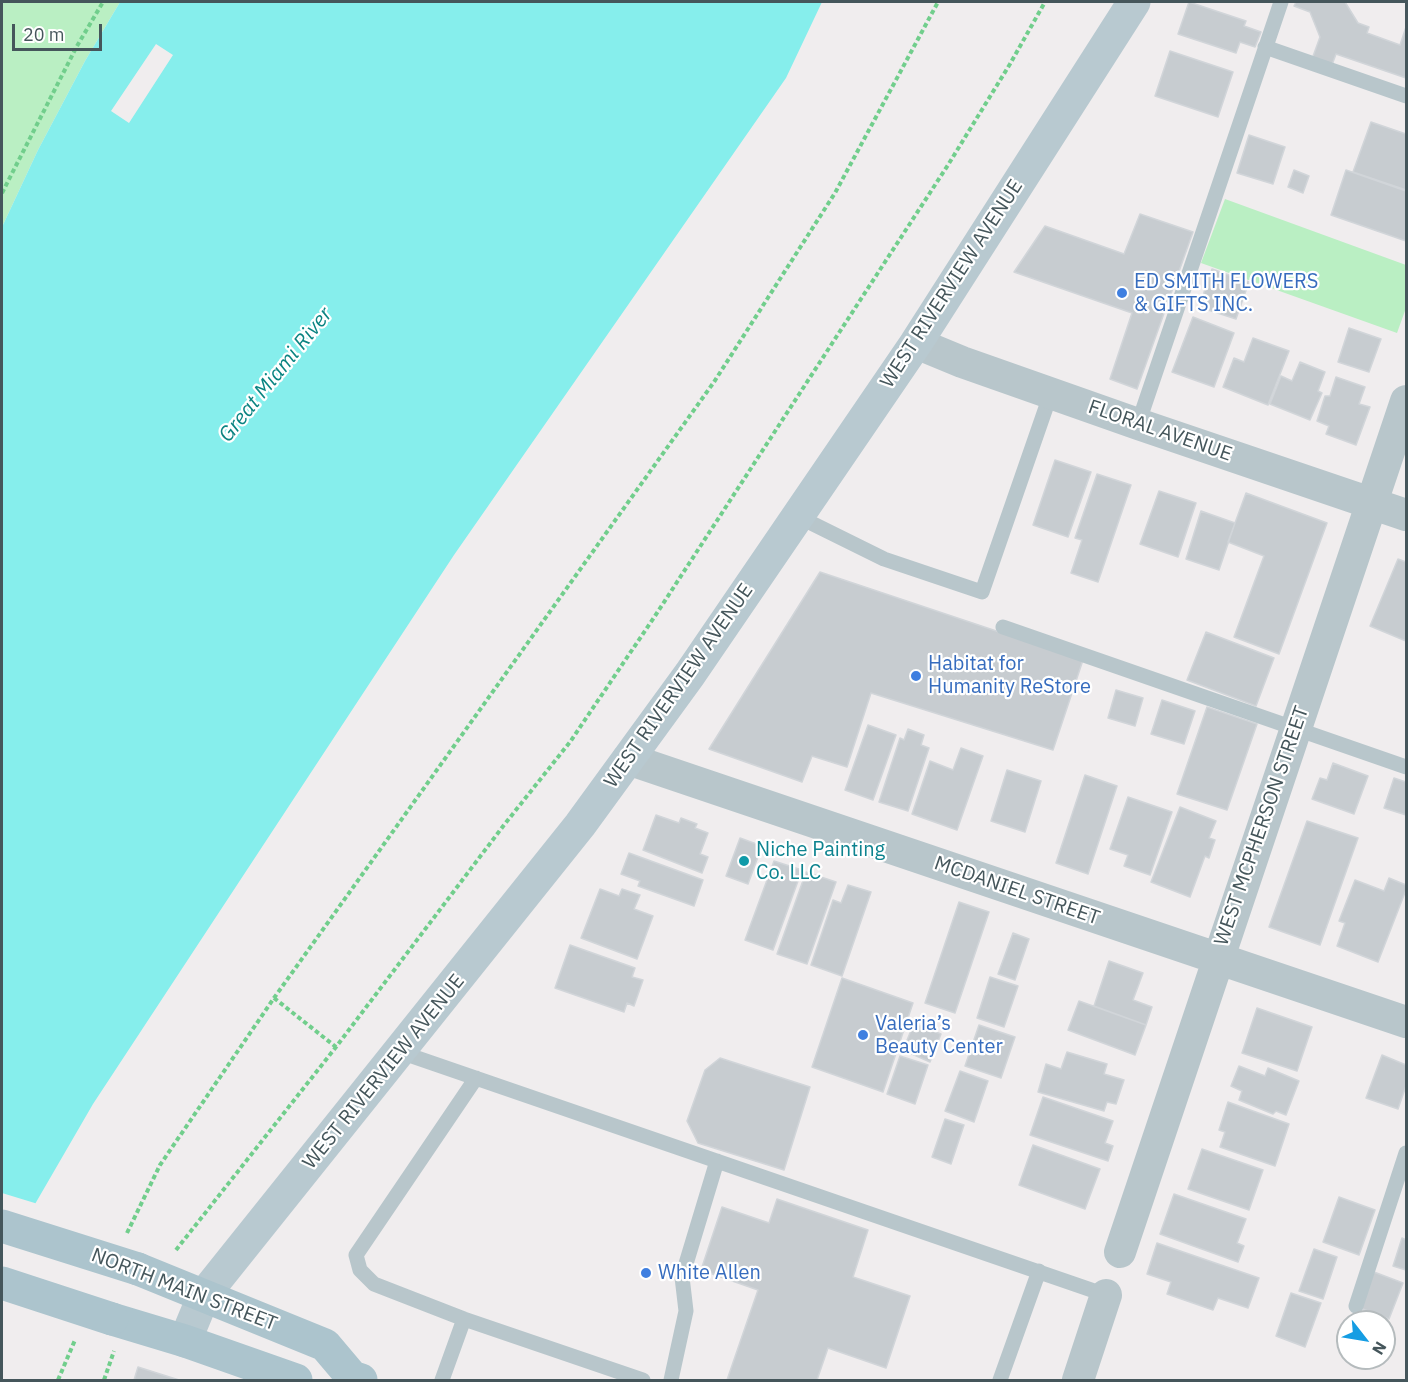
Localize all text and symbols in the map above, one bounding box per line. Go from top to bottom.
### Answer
scale bar [15,12,105,50]
text: 20 m [23,23,65,46]
street label: WEST RIVERVIEW AVENUE [876,175,1028,393]
place label: ED SMITH FLOWERS & GIFTS INC. [1134,270,1318,317]
marker: ED SMITH FLOWERS & GIFTS INC. [1115,286,1129,300]
water label: Great Miami River [214,303,338,447]
street label: FLORAL AVENUE [1085,395,1235,467]
street label: WEST RIVERVIEW AVENUE [599,579,759,793]
place label: Habitat for Humanity ReStore [928,652,1091,699]
marker: Habitat for Humanity ReStore [909,669,923,683]
street label: WEST MCPHERSON STREET [1210,703,1314,949]
place label: Niche Painting Co. LLC [756,838,885,885]
street label: MCDANIEL STREET [931,851,1103,931]
marker: Niche Painting Co. LLC [737,854,751,868]
street label: WEST RIVERVIEW AVENUE [298,970,470,1174]
place label: Valeria’s Beauty Center [875,1012,1003,1059]
marker: Valeria’s Beauty Center [856,1028,870,1042]
street label: NORTH MAIN STREET [88,1243,280,1337]
place label: White Allen [658,1261,761,1285]
marker: White Allen [639,1266,653,1280]
north arrow [1336,1310,1396,1370]
text: N [1368,1338,1391,1358]

